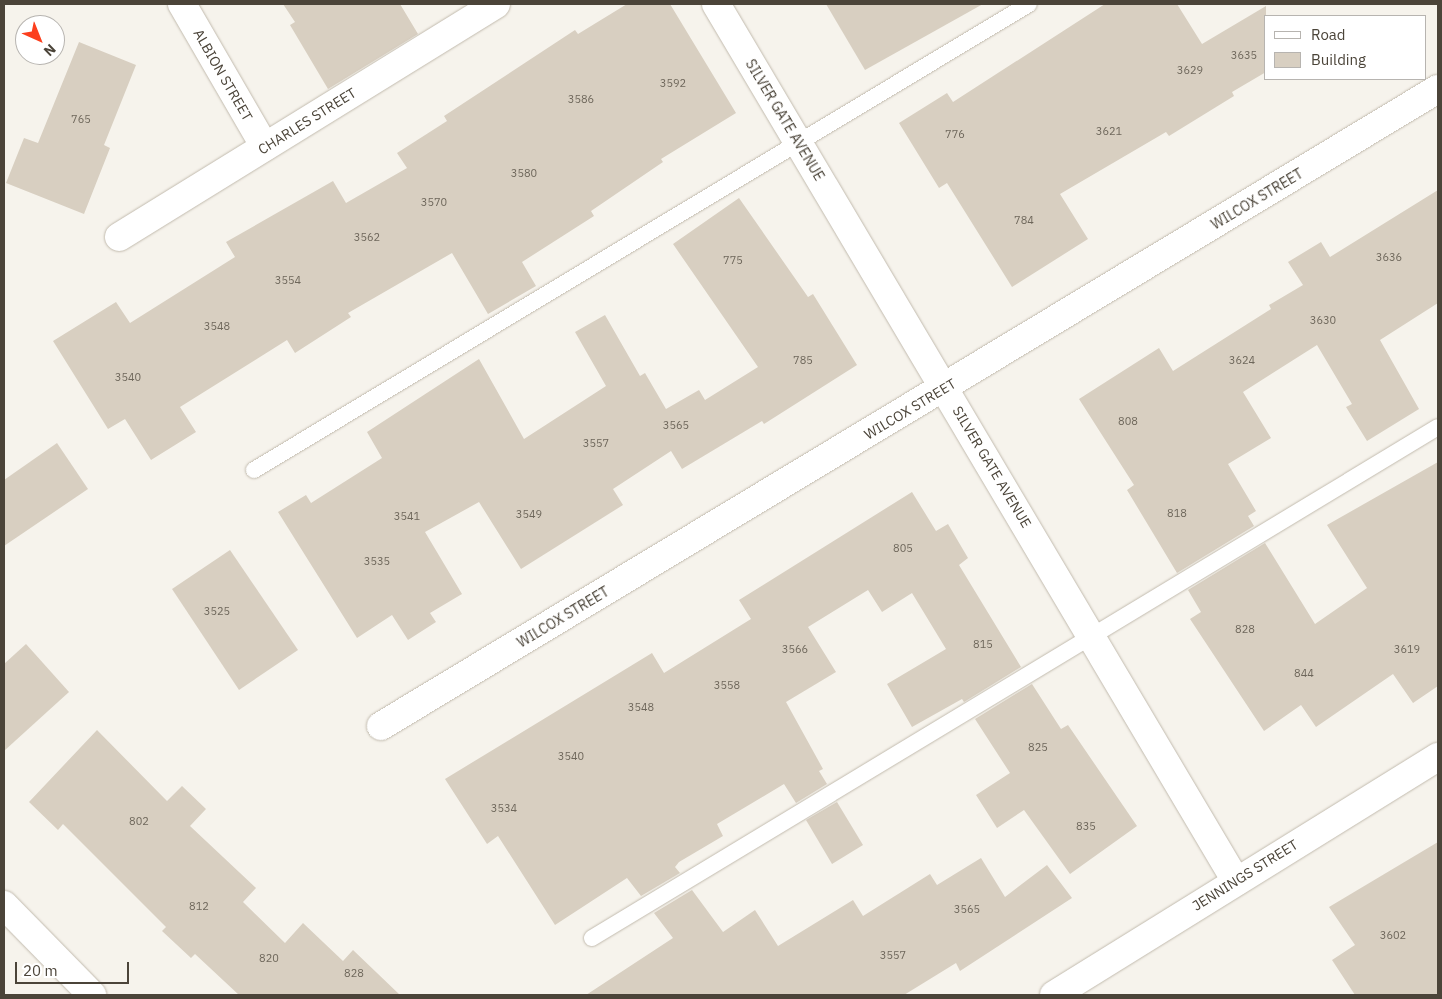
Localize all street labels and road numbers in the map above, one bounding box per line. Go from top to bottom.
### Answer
street label: ALBION STREET [190,26,256,124]
street label: SILVER GATE AVENUE [742,56,828,184]
street label: CHARLES STREET [255,84,359,158]
street label: WILCOX STREET [1208,165,1306,233]
street label: WILCOX STREET [861,375,959,443]
street label: SILVER GATE AVENUE [949,403,1035,531]
street label: WILCOX STREET [514,583,612,651]
street label: JENNINGS STREET [1189,836,1301,914]

